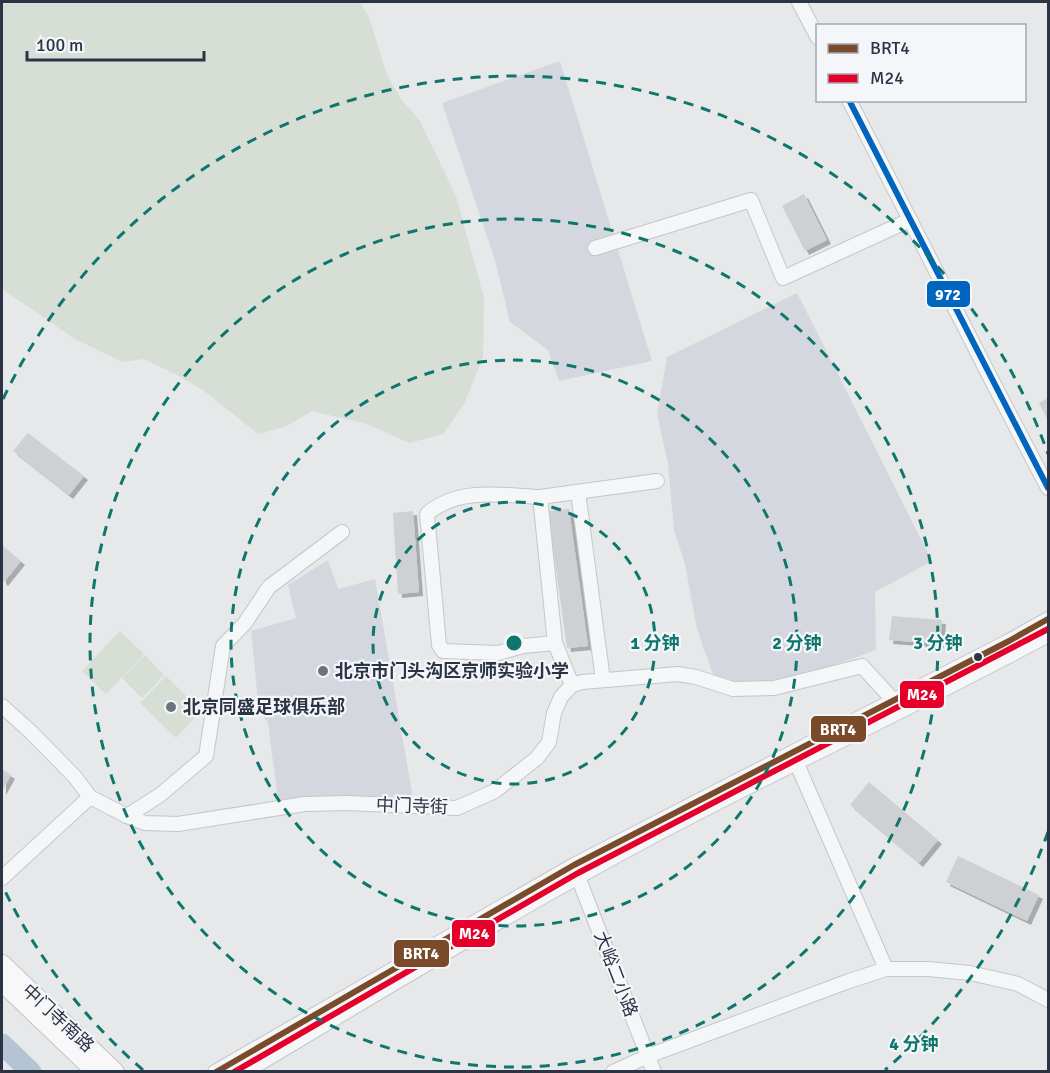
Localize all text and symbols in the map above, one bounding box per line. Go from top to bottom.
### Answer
scale bar [27,24,204,62]
legend [816,24,1026,102]
text: 100 m [36,34,83,56]
text: BRT4 [870,37,910,59]
text: M24 [870,67,904,89]
line badge: 972 [926,280,971,308]
text: 972 [935,285,961,305]
text: 1 分钟 [630,632,680,654]
text: 2 分钟 [772,632,822,654]
text: 3 分钟 [913,632,963,654]
centre of rings [504,633,524,653]
unlabelled marker [972,651,984,663]
place label: 北京市门头沟区京师实验小学 [335,660,569,682]
marker: 北京市门头沟区京师实验小学 [316,664,330,678]
line badge: M24 [899,680,945,709]
text: M24 [907,685,938,705]
place label: 北京同盛足球俱乐部 [183,696,345,718]
marker: 北京同盛足球俱乐部 [164,700,178,714]
line badge: BRT4 [810,715,867,743]
text: BRT4 [820,720,857,740]
street label: 中门寺街 [376,794,448,818]
line badge: M24 [451,919,496,948]
text: M24 [459,924,490,944]
street label: 大峪二小路 [590,928,642,1020]
line badge: BRT4 [393,939,450,968]
text: BRT4 [403,944,440,964]
street label: 中门寺南路 [18,979,98,1057]
text: 4 分钟 [889,1033,939,1055]

